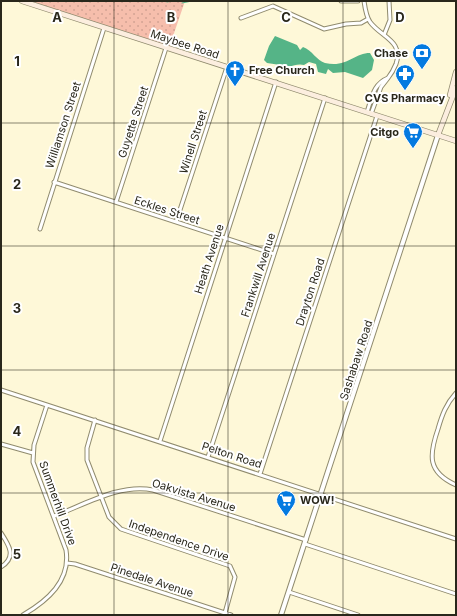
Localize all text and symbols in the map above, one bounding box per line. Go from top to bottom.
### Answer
text: A [52,9,62,25]
text: B [167,9,176,25]
text: C [281,9,291,25]
text: D [395,9,405,25]
street label: Maybee Road [149,26,221,62]
bank icon: Chase [411,42,433,70]
place label: Chase [374,46,408,60]
text: 1 [14,53,20,69]
church icon: Free Church [224,59,246,87]
place label: Free Church [249,63,315,77]
pharmacy icon: CVS Pharmacy [394,63,416,91]
street label: Williamson Street [42,79,84,170]
street label: Guyette Street [115,84,151,160]
place label: CVS Pharmacy [365,91,446,105]
street label: Winell Street [176,108,210,175]
supermarket icon: Citgo [402,121,424,149]
place label: Citgo [370,125,399,139]
text: 2 [13,176,21,192]
street label: Eckles Street [133,193,202,227]
street label: Heath Avenue [191,222,227,296]
street label: Frankwill Avenue [238,231,278,319]
street label: Drayton Road [292,256,328,328]
text: 3 [13,300,21,316]
street label: Sashabaw Road [336,318,376,402]
text: 4 [13,423,22,439]
street label: Pelton Road [200,439,264,471]
street label: Summerhill Drive [36,459,80,547]
street label: Oakvista Avenue [150,476,238,514]
supermarket icon: WOW! [275,489,297,517]
place label: WOW! [300,493,334,507]
street label: Independence Drive [127,516,231,564]
text: 5 [13,546,21,562]
street label: Pinedale Avenue [109,560,195,600]

